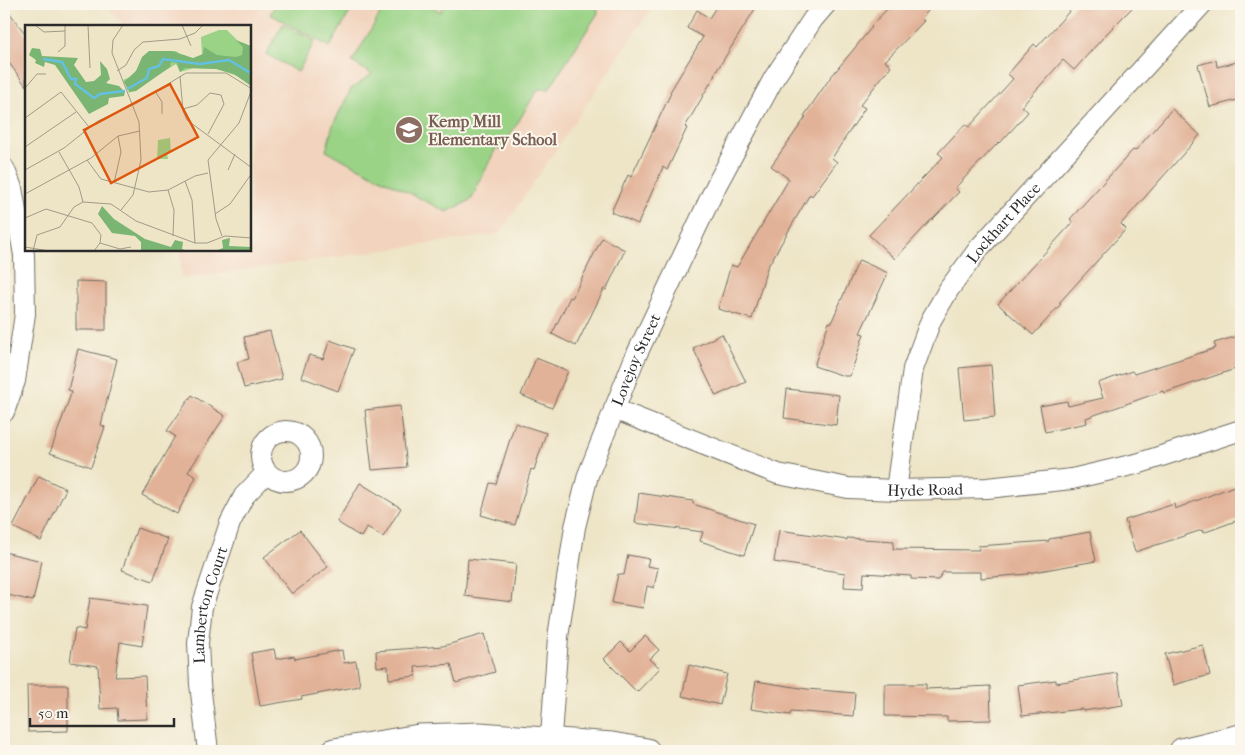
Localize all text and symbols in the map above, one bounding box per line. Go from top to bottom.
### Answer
inset map [25,25,251,251]
place label: Kemp Mill Elementary School [428,112,557,150]
school or university icon: Kemp Mill Elementary School [394,115,424,145]
street label: Lockhart Place [962,178,1044,267]
street label: Lovejoy Street [607,310,664,409]
street label: Hyde Road [887,479,964,500]
street label: Lamberton Court [188,544,231,664]
scale bar [30,695,174,727]
text: 50 m [38,704,69,722]

